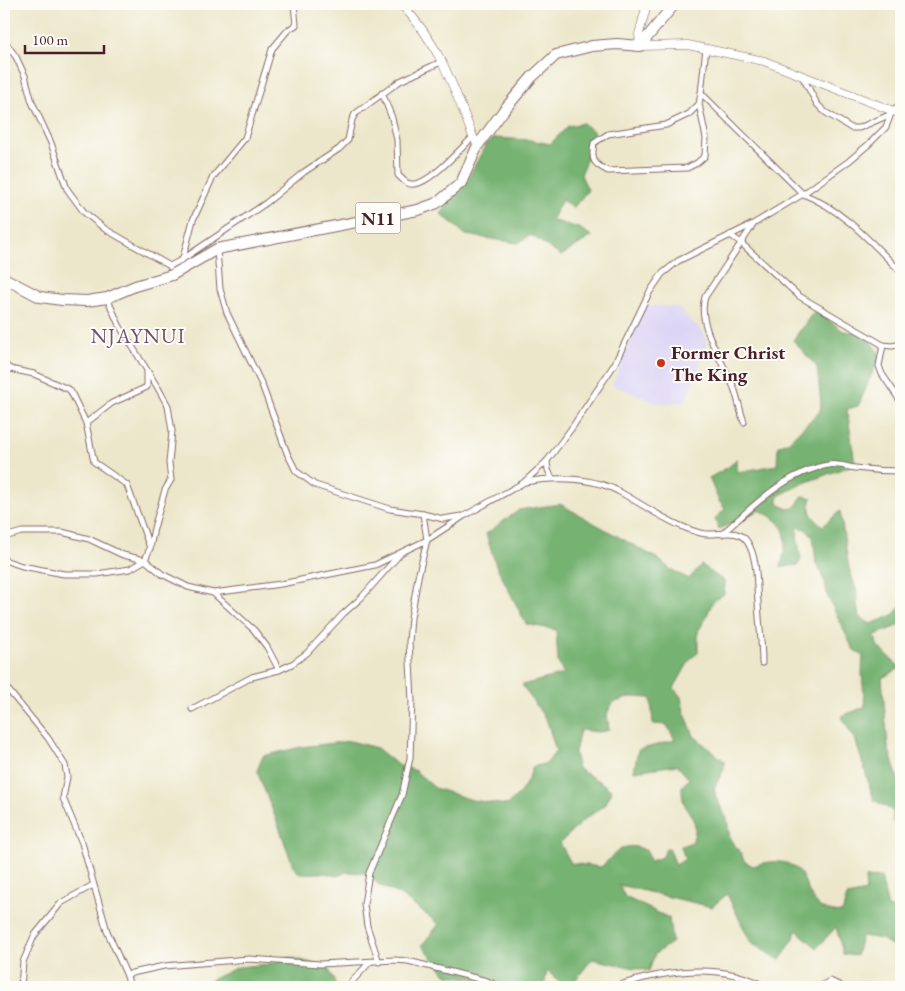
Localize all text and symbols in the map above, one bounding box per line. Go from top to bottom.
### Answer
scale bar [25,22,104,54]
text: 100 m [32,30,69,49]
road number: N11 [356,202,400,234]
district label: NJAYNUI [90,322,186,349]
place label: Former Christ The King [671,340,785,387]
marker: Former Christ The King [655,357,667,369]

